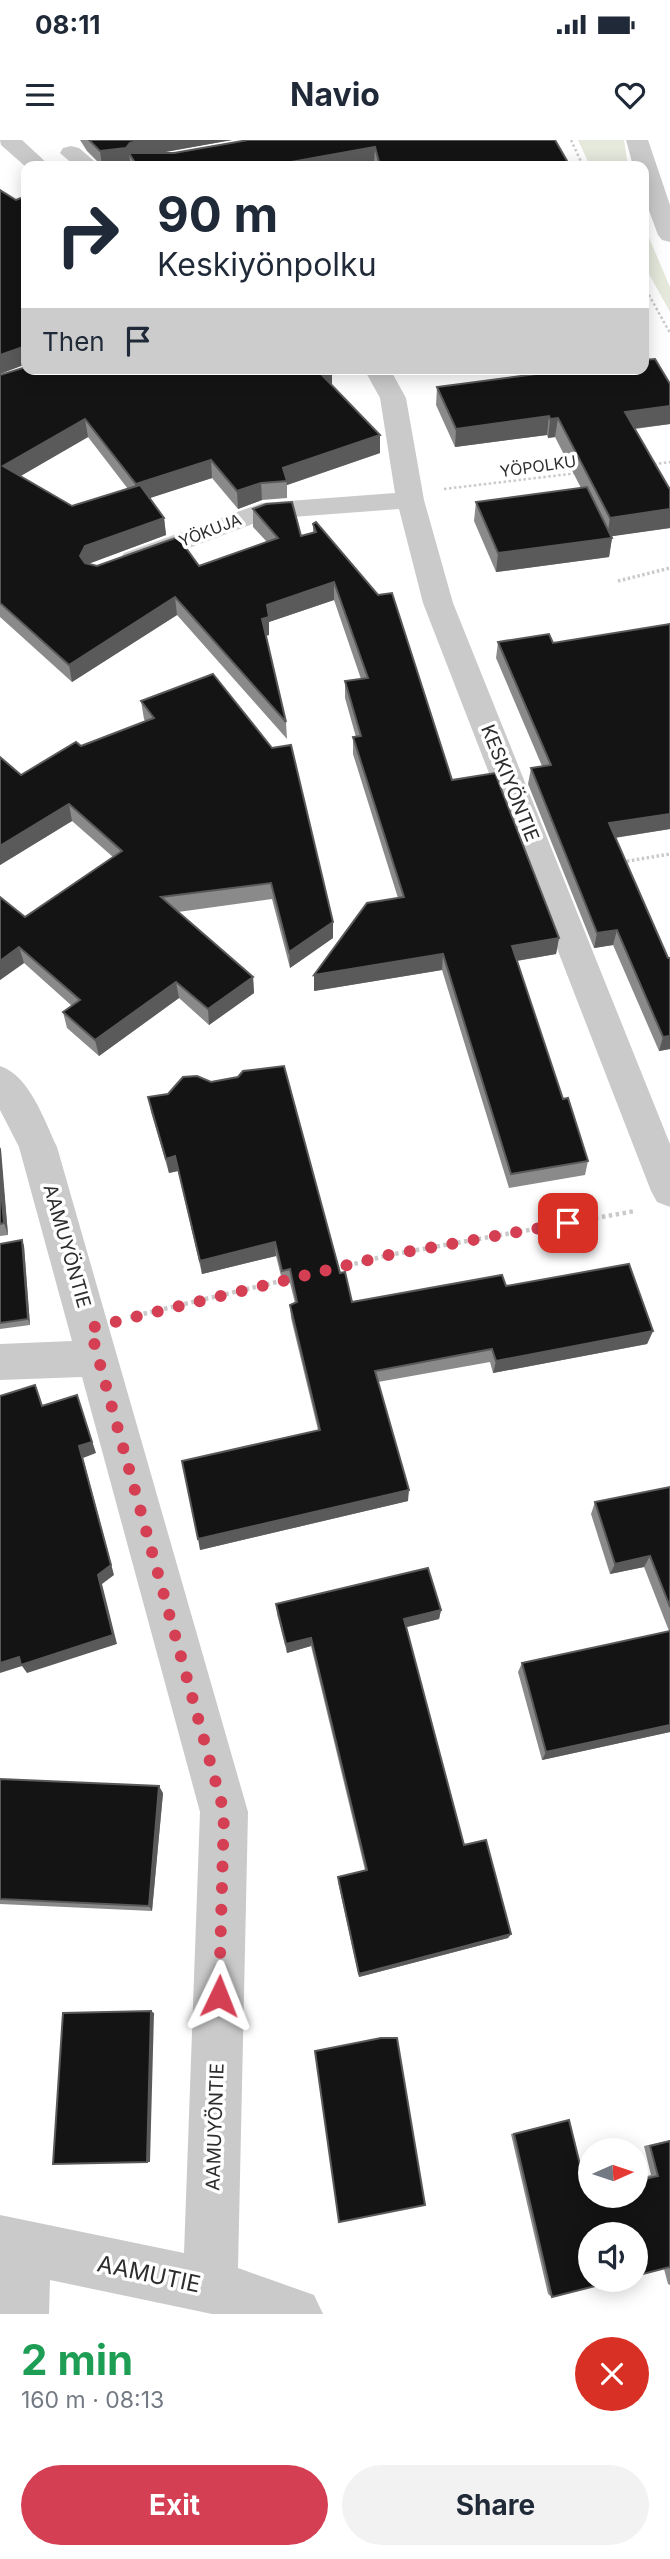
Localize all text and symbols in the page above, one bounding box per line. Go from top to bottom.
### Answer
text: 08:11 [35,9,101,40]
text: Navio [290,75,380,114]
icon: menu [21,76,59,114]
icon: heart [611,76,649,114]
text: 90 m [157,185,278,244]
icon: right [42,189,133,280]
text: Keskiyönpolku [157,245,377,284]
icon: arrive [119,322,157,360]
text: Then [42,326,105,357]
street label: YÖPOLKU [499,451,577,481]
street label: YÖKUJA [176,509,244,551]
street label: KESKIYÖNTIE [476,721,544,845]
street label: AAMUYÖNTIE [38,1181,96,1311]
pin [538,1193,598,1253]
icon: arrive [549,1204,587,1242]
position arrow [182,1959,256,2033]
street label: AAMUYÖNTIE [201,2063,229,2191]
north arrow [578,2138,648,2208]
map controls [578,2138,648,2292]
button: sound [578,2222,648,2292]
street label: AAMUTIE [95,2249,203,2299]
text: 2 min [21,2334,133,2385]
button: close [575,2337,649,2411]
text: 160 m · 08:13 [21,2386,164,2414]
button: Exit [21,2465,328,2545]
button: Share [342,2465,649,2545]

